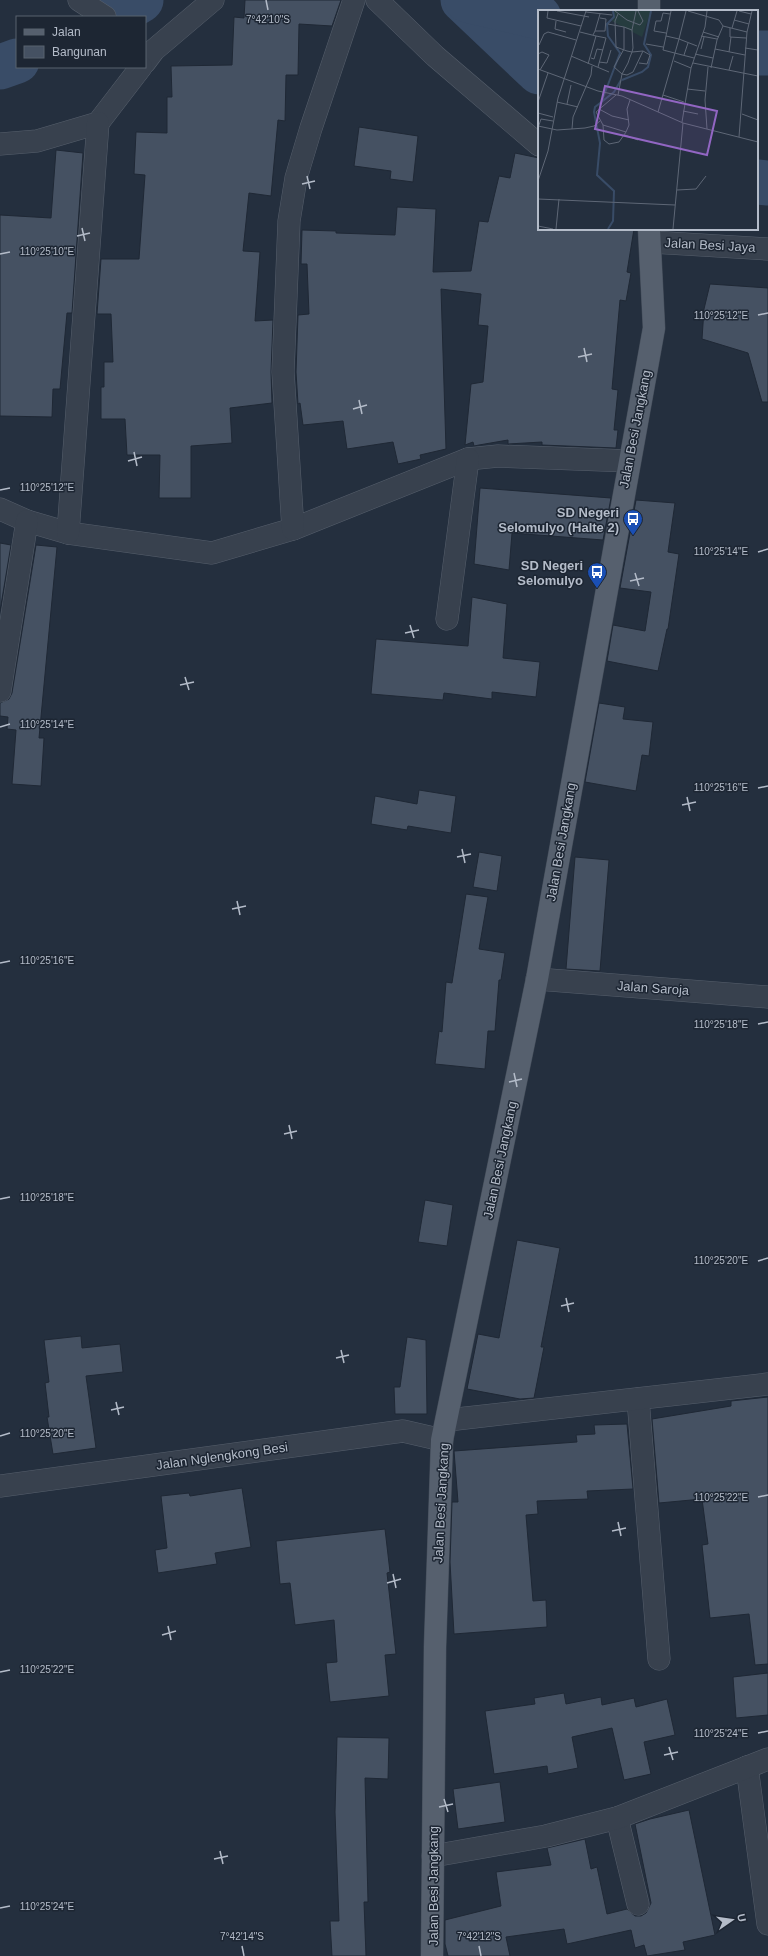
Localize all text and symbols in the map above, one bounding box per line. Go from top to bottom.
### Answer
inset map [538,10,758,230]
text: 7°42'10"S [246,14,290,25]
legend [16,16,146,68]
text: Jalan [52,25,81,39]
text: Bangunan [52,45,107,59]
street label: Jalan Besi Jaya [664,235,757,255]
text: 110°25'10"E [20,246,74,257]
text: 110°25'12"E [694,310,748,321]
street label: Jalan Besi Jangkang [616,369,654,489]
text: 110°25'12"E [20,482,74,493]
place label: SD Negeri Selomulyo (Halte 2) [498,505,619,535]
bus stop icon: SD Negeri Selomulyo (Halte 2) [622,508,644,536]
text: 110°25'14"E [694,546,748,557]
place label: SD Negeri Selomulyo [517,558,583,588]
bus stop icon: SD Negeri Selomulyo [586,561,608,589]
text: 110°25'14"E [20,719,74,730]
street label: Jalan Besi Jangkang [543,782,579,902]
text: 110°25'16"E [694,782,748,793]
text: 110°25'16"E [20,955,74,966]
street label: Jalan Saroja [616,978,690,998]
text: 110°25'18"E [694,1019,748,1030]
street label: Jalan Besi Jangkang [480,1100,520,1220]
text: 110°25'18"E [20,1192,74,1203]
text: 110°25'20"E [694,1255,748,1266]
text: 110°25'20"E [20,1428,74,1439]
street label: Jalan Nglengkong Besi [155,1439,289,1473]
street label: Jalan Besi Jangkang [430,1443,452,1563]
text: 110°25'22"E [694,1492,748,1503]
text: 110°25'22"E [20,1664,74,1675]
text: 110°25'24"E [694,1728,748,1739]
street label: Jalan Besi Jangkang [426,1826,441,1946]
north arrow [712,1900,752,1940]
text: 110°25'24"E [20,1901,74,1912]
text: U [735,1913,748,1923]
text: 7°42'14"S [220,1931,264,1942]
text: 7°42'12"S [457,1931,501,1942]

